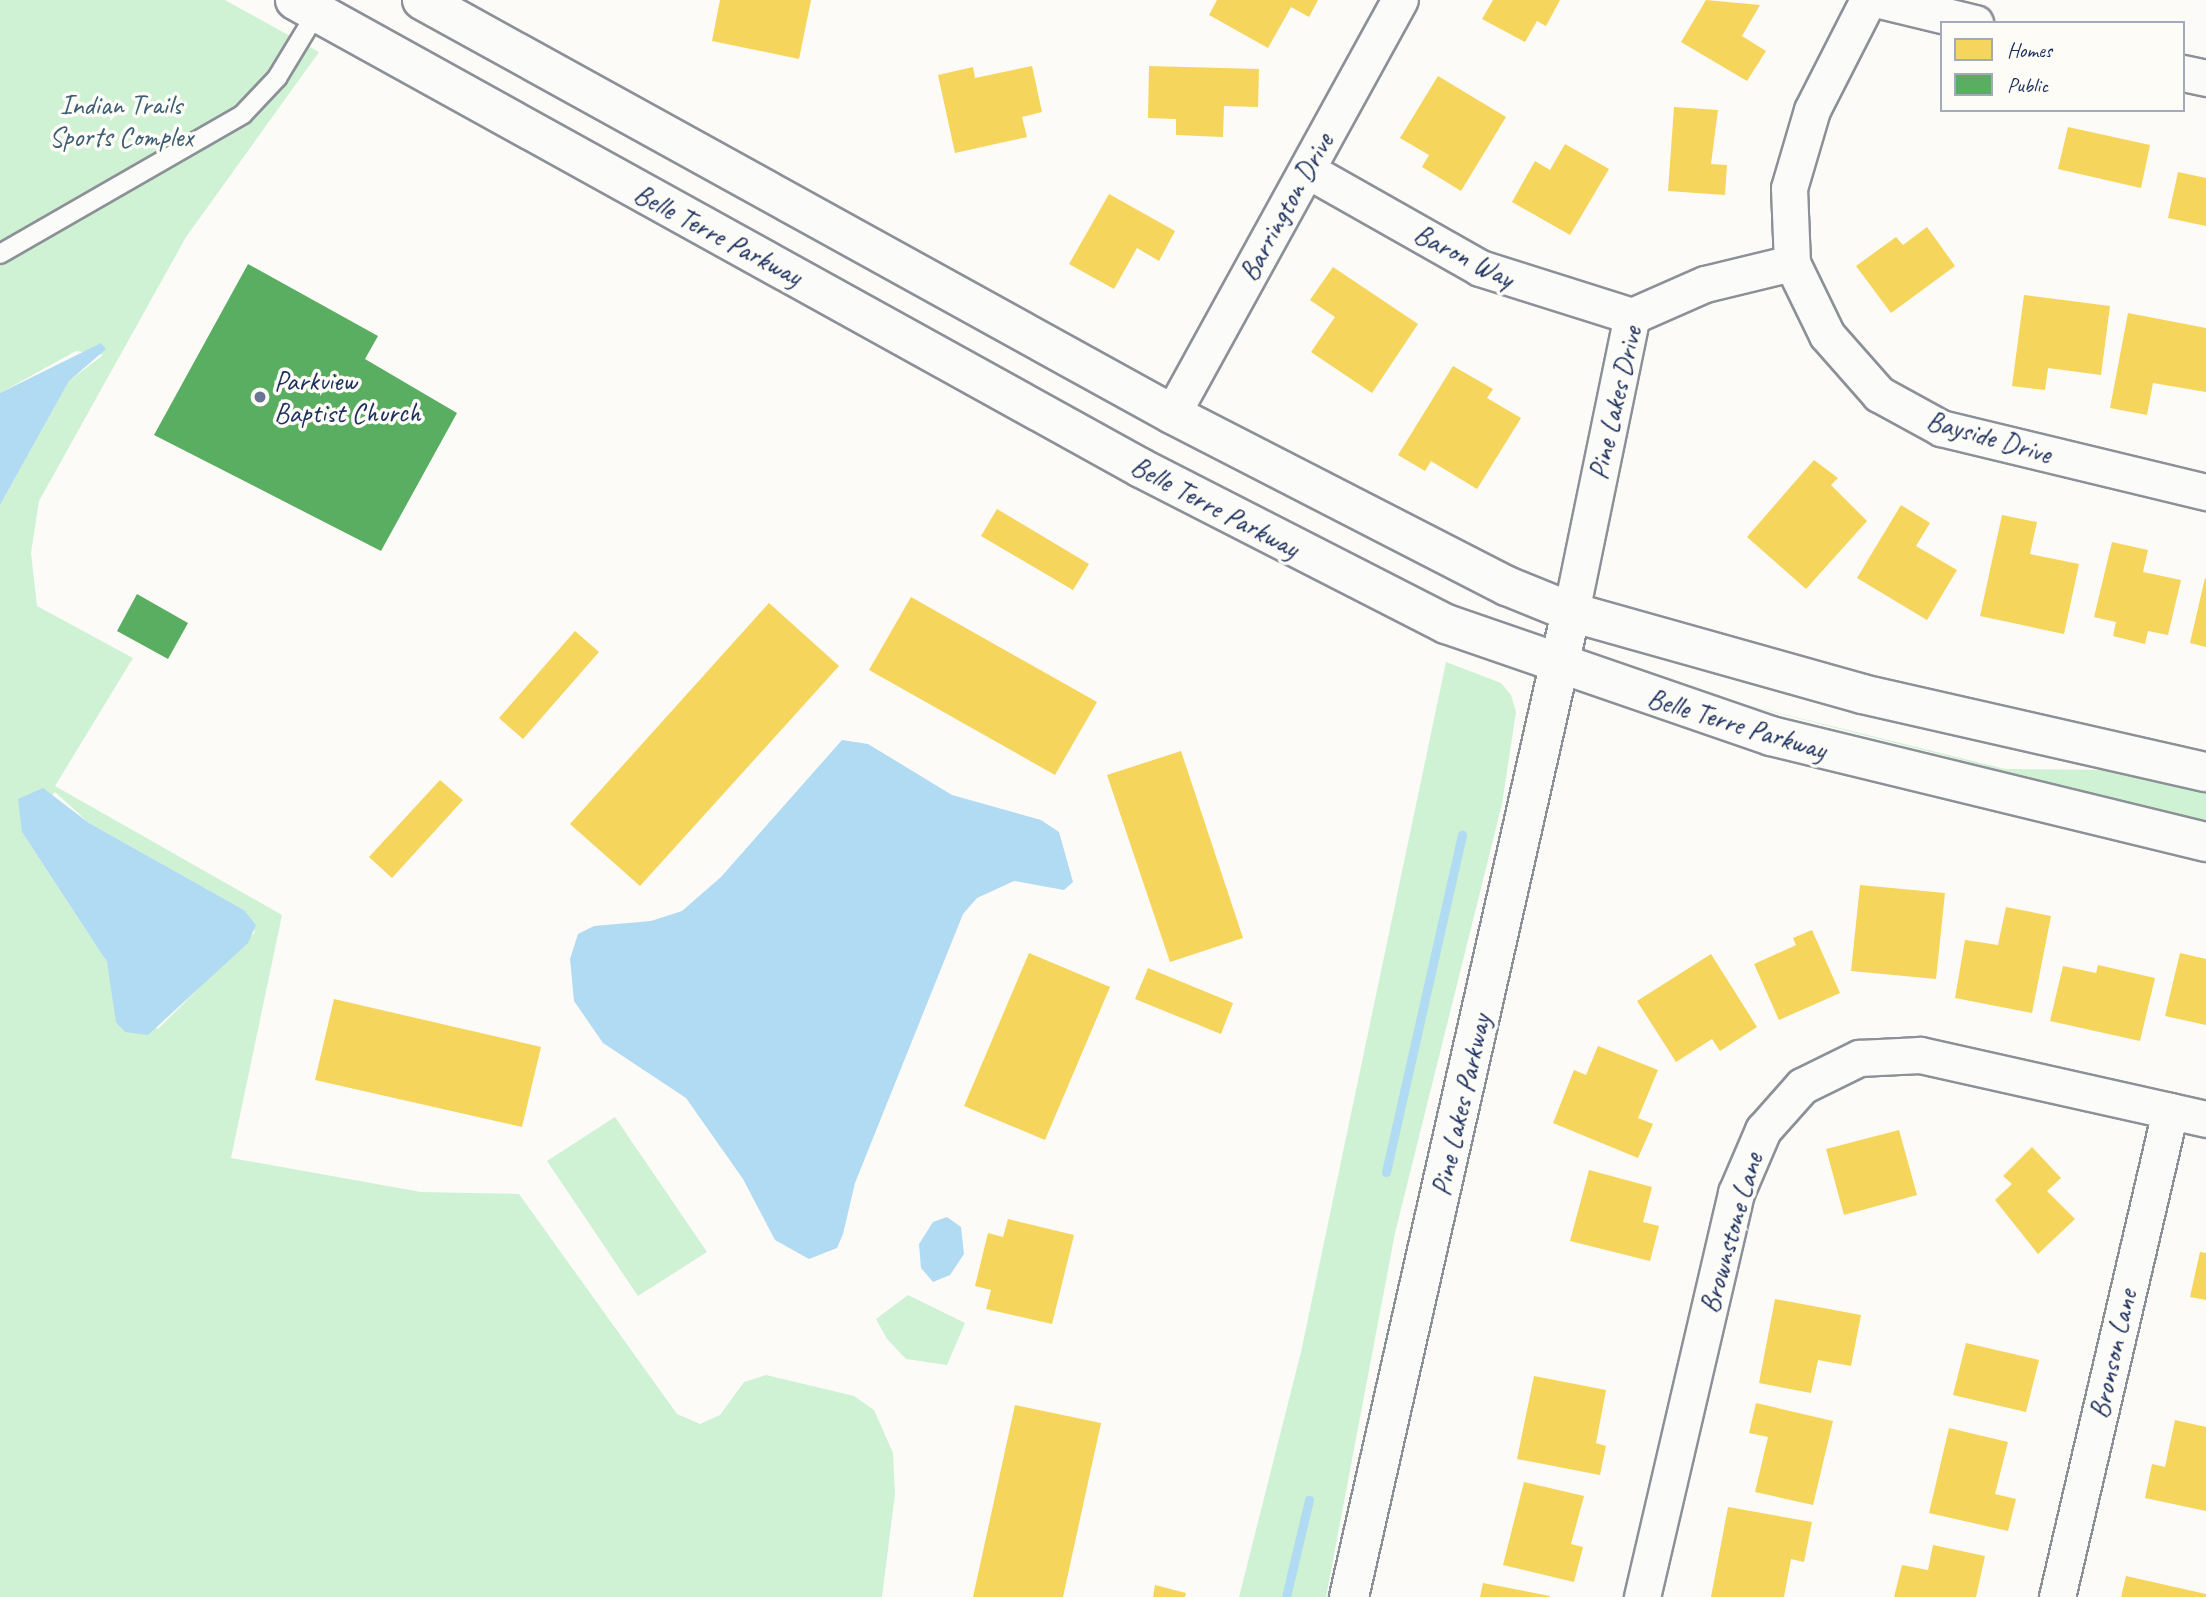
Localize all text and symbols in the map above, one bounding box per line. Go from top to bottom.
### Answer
legend [1940,21,2185,112]
text: Homes [2007,37,2052,63]
text: Public [2007,72,2048,98]
park label: Indian Trails Sports Complex [50,88,192,154]
street label: Barrington Drive [1232,127,1340,287]
street label: Belle Terre Parkway [629,177,807,293]
street label: Baron Way [1408,217,1520,295]
street label: Pine Lakes Drive [1581,323,1649,483]
place label: Parkview Baptist Church [274,364,422,430]
marker: Parkview Baptist Church [252,389,268,405]
street label: Bayside Drive [1923,403,2055,471]
street label: Belle Terre Parkway [1126,449,1304,565]
street label: Belle Terre Parkway [1644,681,1830,767]
street label: Pine Lakes Parkway [1424,1010,1498,1200]
street label: Brownstone Lane [1692,1149,1770,1317]
street label: Bronson Lane [2082,1286,2144,1422]

